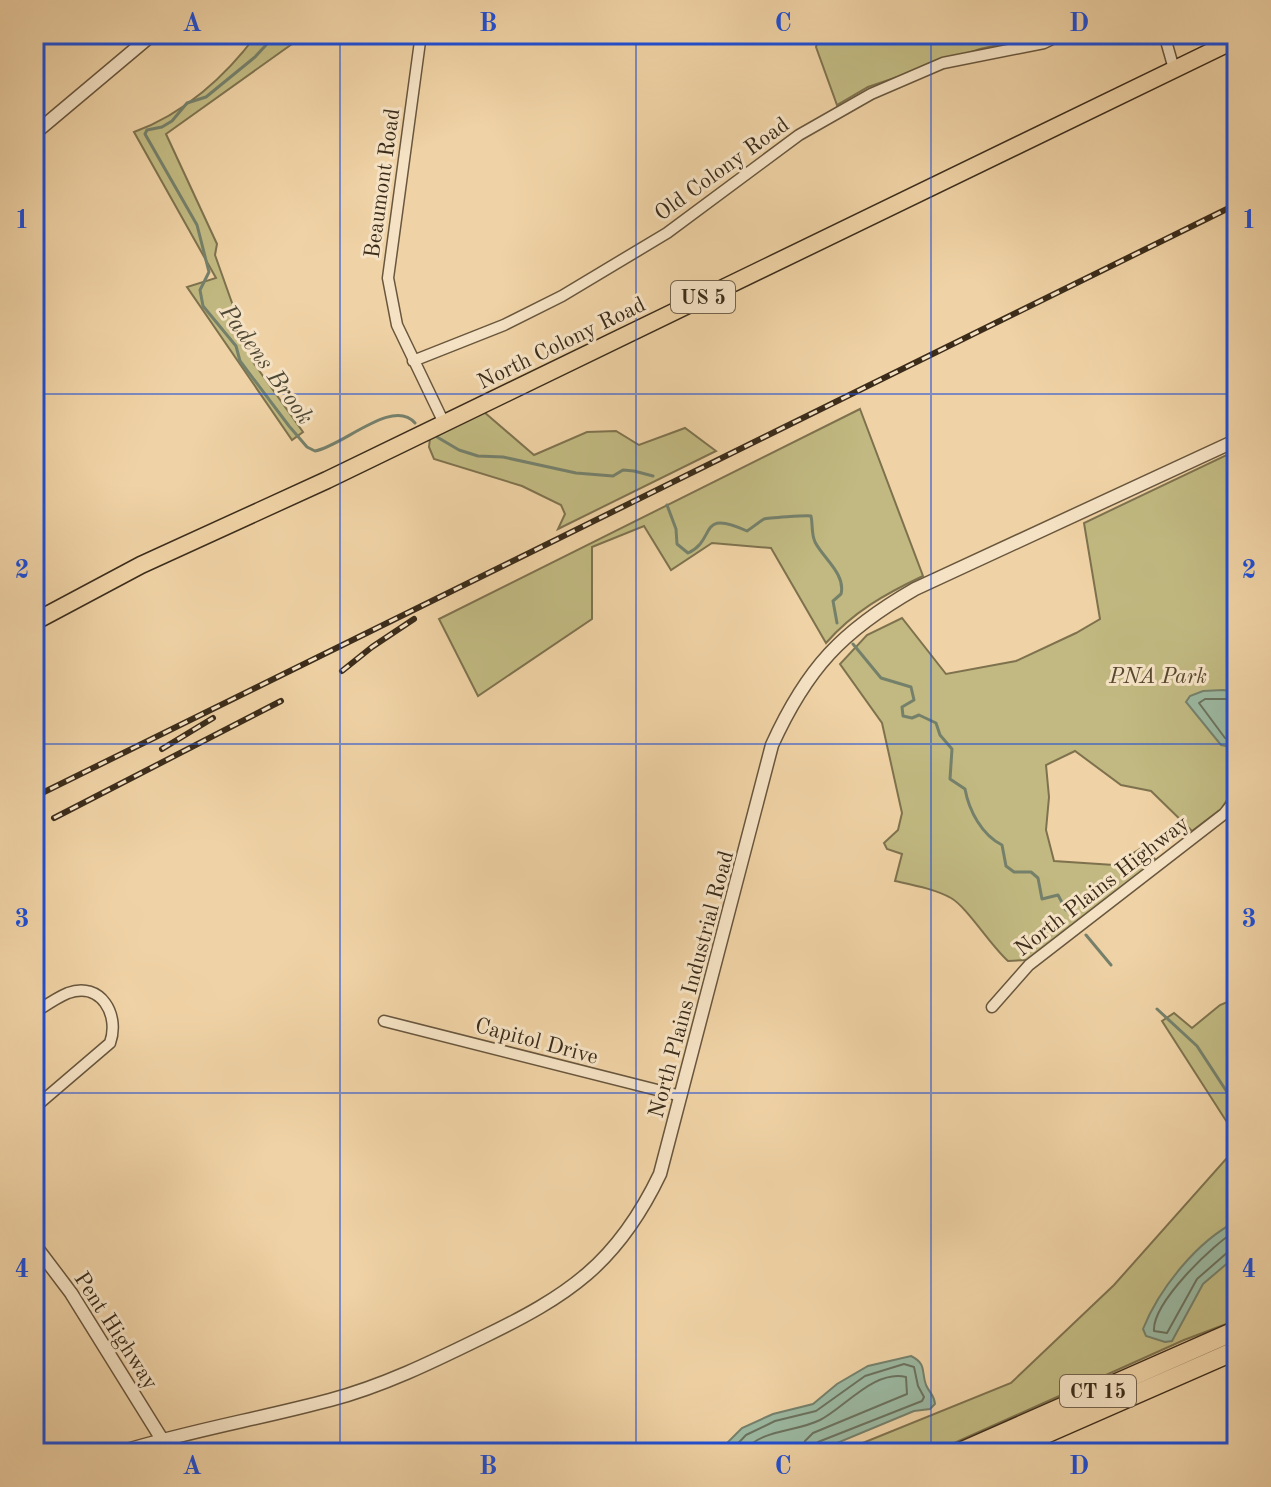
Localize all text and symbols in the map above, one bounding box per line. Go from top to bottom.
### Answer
text: A [182,11,202,37]
text: B [479,11,497,37]
text: C [774,11,792,37]
text: D [1069,11,1089,37]
street label: Beaumont Road [362,107,404,260]
street label: Old Colony Road [651,114,793,226]
text: 1 [14,208,30,234]
text: 1 [1241,208,1257,234]
road number: US 5 [671,281,735,313]
street label: North Colony Road [474,294,649,394]
water label: Padens Brook [214,300,317,429]
text: 2 [14,558,30,584]
text: 2 [1241,558,1257,584]
park label: PNA Park [1108,666,1207,688]
street label: North Plains Highway [1011,812,1193,961]
street label: North Plains Industrial Road [646,848,738,1121]
text: 3 [14,907,30,933]
text: 3 [1241,907,1257,933]
street label: Capitol Drive [473,1015,600,1069]
text: 4 [14,1257,30,1283]
text: 4 [1241,1257,1257,1283]
street label: Pent Highway [69,1268,162,1394]
road number: CT 15 [1060,1375,1136,1407]
text: A [182,1454,202,1480]
text: B [479,1454,497,1480]
text: C [774,1454,792,1480]
text: D [1069,1454,1089,1480]

